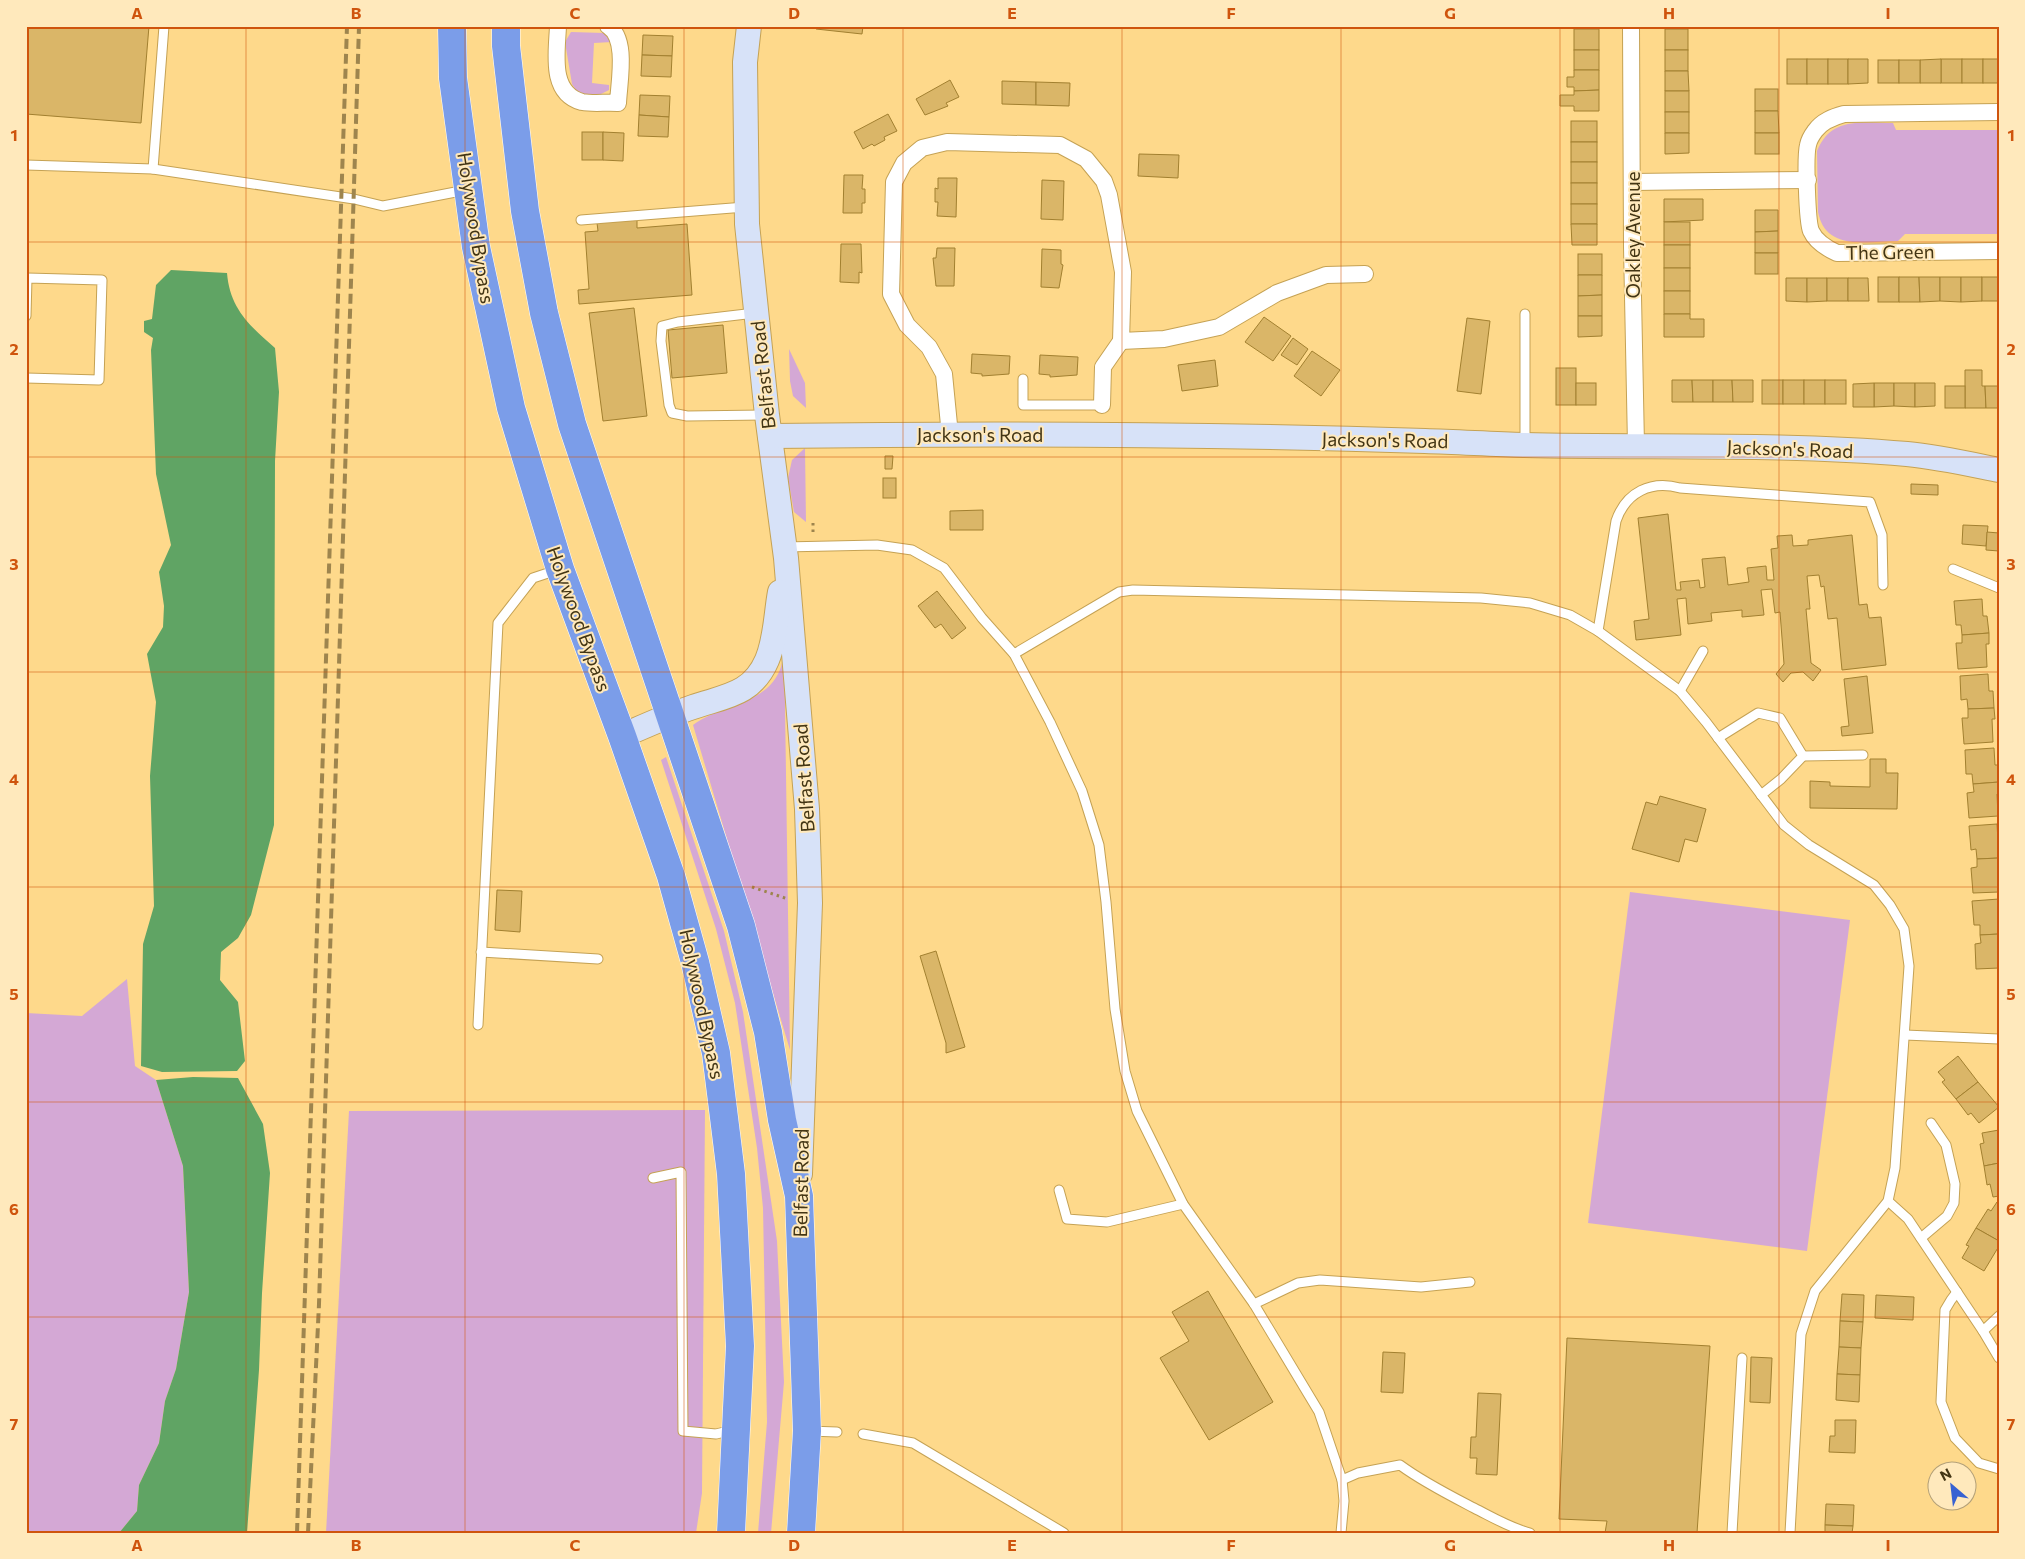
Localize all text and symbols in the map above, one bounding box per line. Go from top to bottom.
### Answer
text: A [131,3,143,22]
text: B [351,3,362,22]
text: C [570,3,581,22]
text: D [788,3,800,22]
text: E [1007,3,1017,22]
text: F [1226,3,1236,22]
text: G [1444,3,1456,22]
text: H [1663,3,1675,22]
text: I [1885,3,1891,22]
text: 1 [10,125,18,144]
text: 1 [2007,125,2015,144]
street label: Holywood Bypass [453,151,500,305]
street label: Oakley Avenue [1621,171,1644,299]
street label: The Green [1845,239,1935,264]
street label: Belfast Road [745,320,780,430]
text: 2 [9,339,19,358]
text: 2 [2006,339,2016,358]
street label: Jackson's Road [917,423,1043,446]
street label: Jackson's Road [1322,427,1448,452]
street label: Jackson's Road [1726,435,1854,462]
street label: Holywood Bypass [543,543,616,695]
text: 3 [9,554,19,573]
text: 3 [2006,554,2016,573]
street label: Belfast Road [788,723,819,833]
text: 4 [9,769,19,788]
text: 4 [2006,769,2016,788]
street label: Holywood Bypass [675,927,730,1081]
text: 5 [9,984,19,1003]
text: 5 [2006,984,2016,1003]
street label: Belfast Road [788,1128,813,1238]
text: 6 [9,1199,19,1218]
text: 6 [2006,1199,2016,1218]
text: 7 [10,1414,19,1433]
text: 7 [2007,1414,2016,1433]
north arrow [1928,1462,1978,1512]
text: N [1937,1464,1954,1484]
text: A [131,1535,143,1554]
text: B [351,1535,362,1554]
text: C [570,1535,581,1554]
text: D [788,1535,800,1554]
text: E [1007,1535,1017,1554]
text: F [1226,1535,1236,1554]
text: G [1444,1535,1456,1554]
text: H [1663,1535,1675,1554]
text: I [1885,1535,1891,1554]

